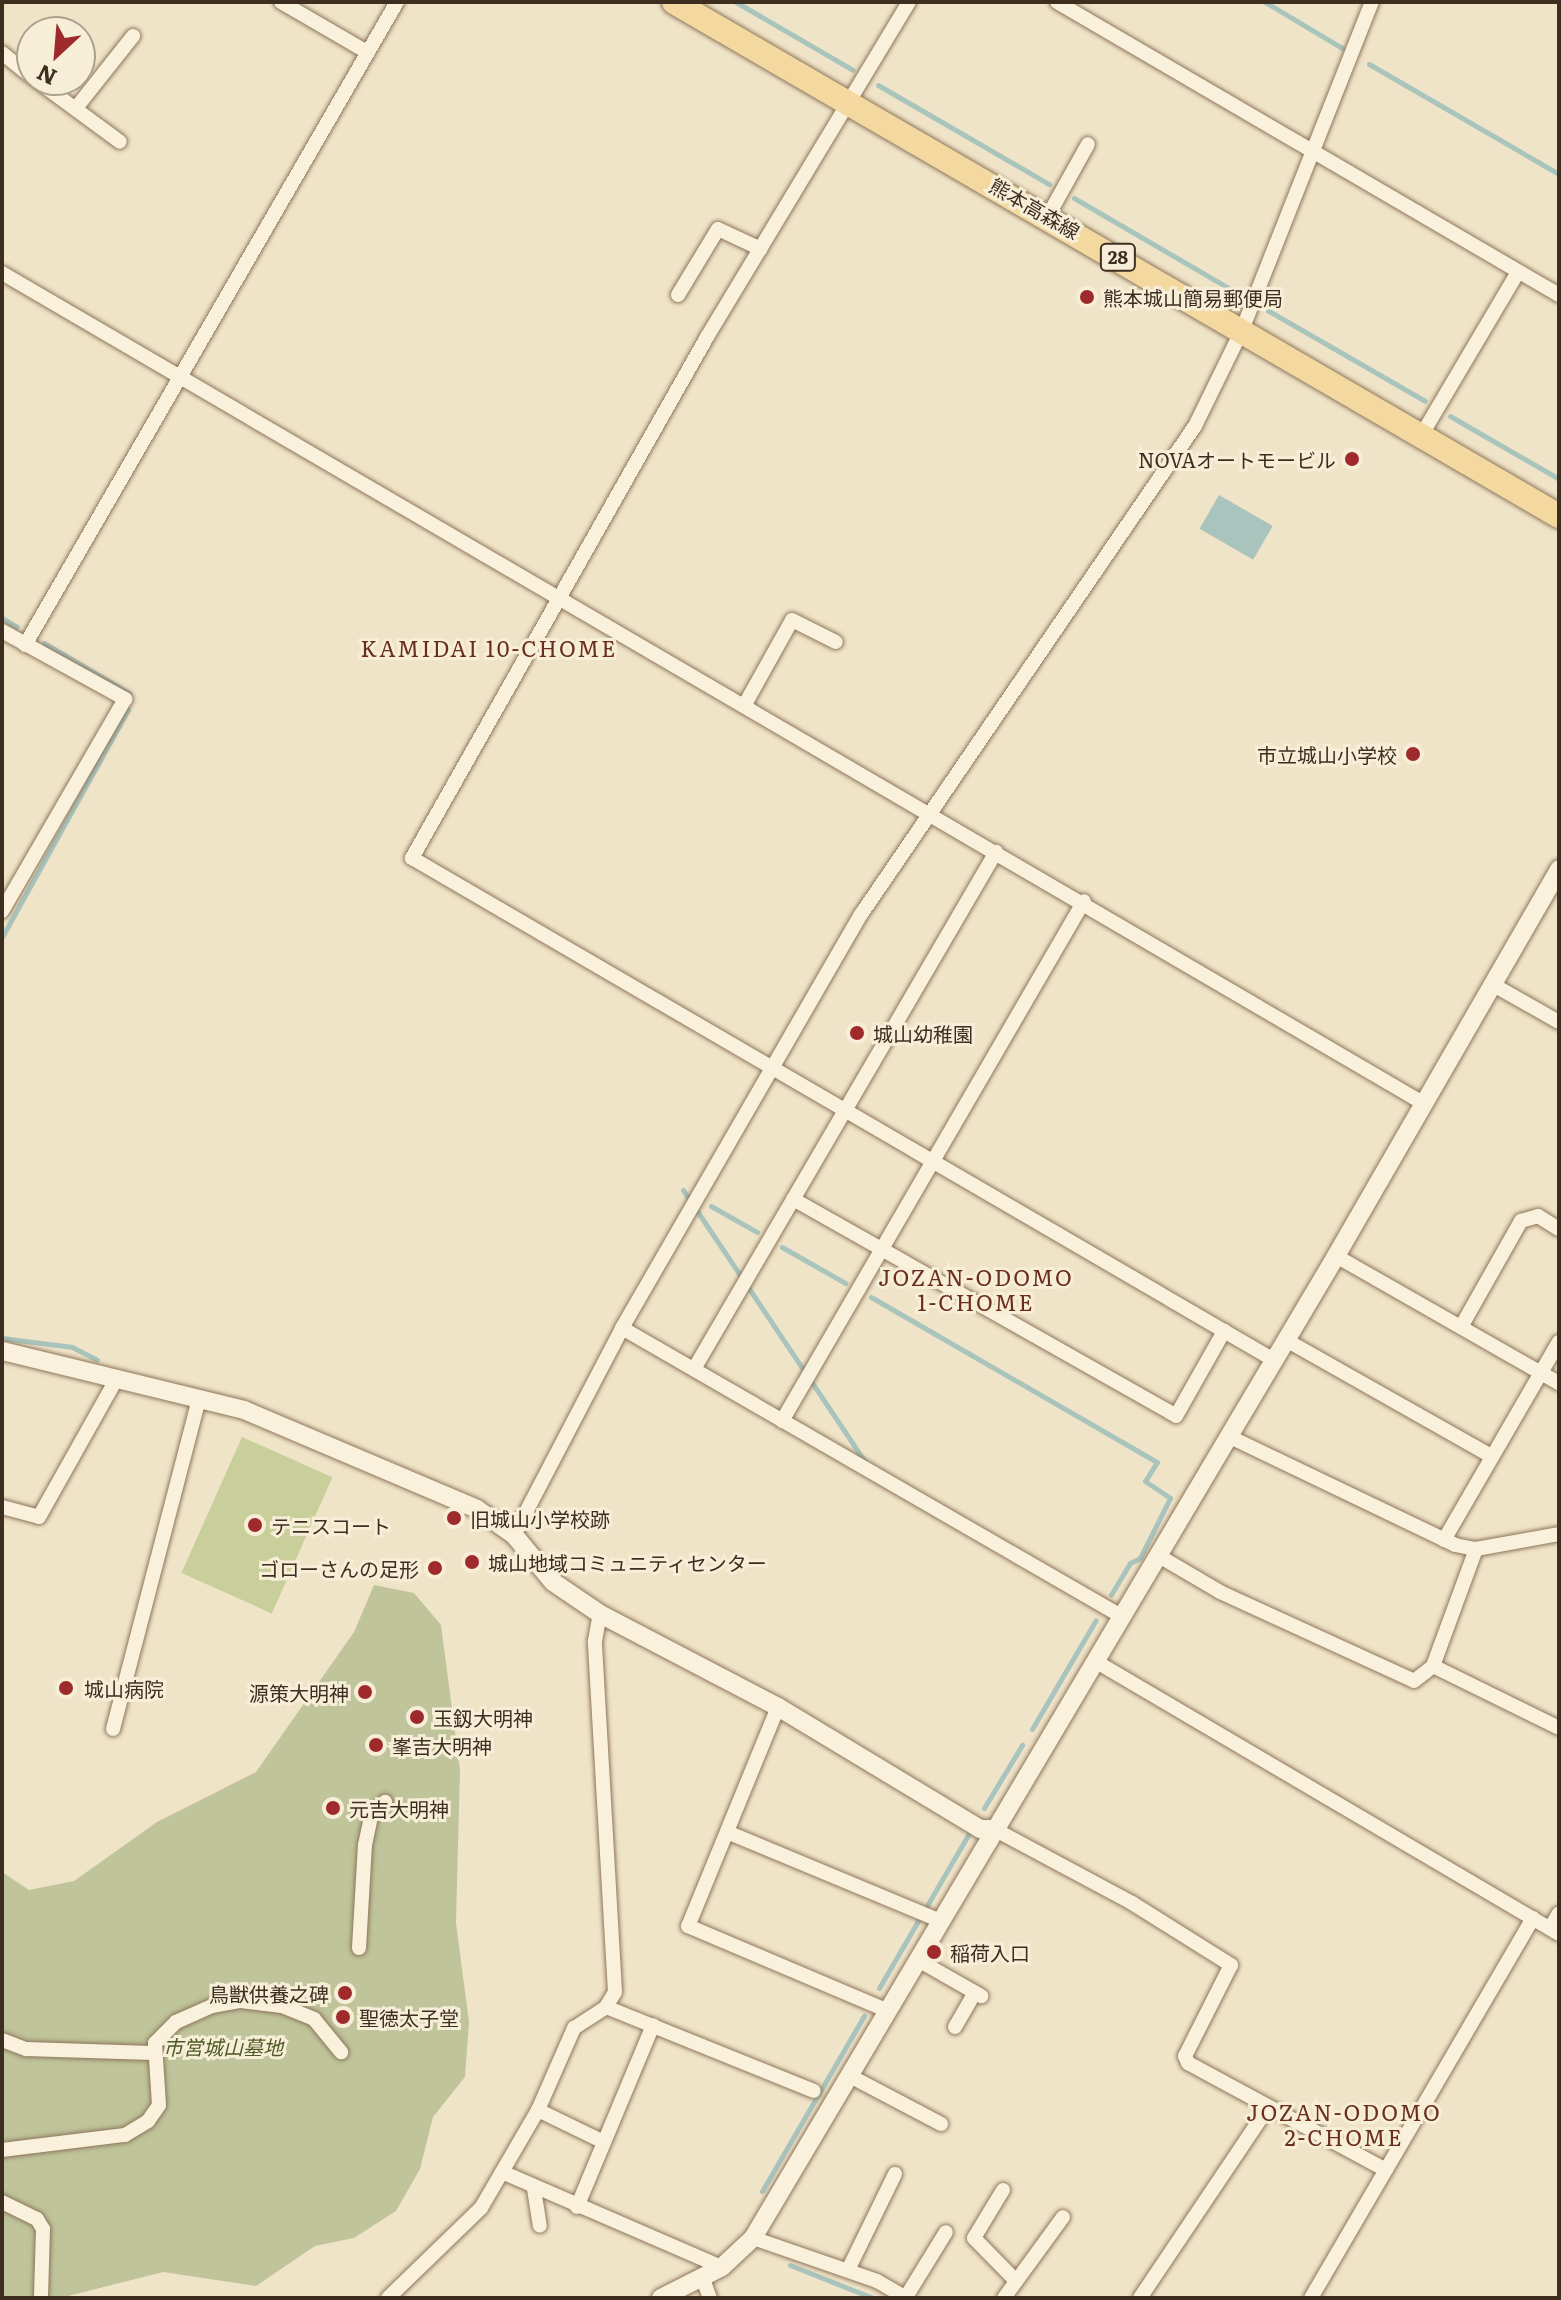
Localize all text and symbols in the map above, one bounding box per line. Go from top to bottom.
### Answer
north arrow [16,16,96,96]
text: N [31,57,62,95]
street label: 熊本高森線 [986,173,1084,243]
road number: 28 [1098,243,1138,271]
place label: 熊本城山簡易郵便局 [1103,285,1283,309]
marker: 熊本城山簡易郵便局 [1078,288,1096,306]
place label: NOVAオートモービル [1138,447,1336,471]
marker: NOVAオートモービル [1343,450,1361,468]
district label: KAMIDAI 10-CHOME [361,635,617,661]
place label: 市立城山小学校 [1257,742,1397,766]
marker: 市立城山小学校 [1404,745,1422,763]
place label: 城山幼稚園 [873,1021,973,1045]
marker: 城山幼稚園 [848,1024,866,1042]
district label: JOZAN-ODOMO 1-CHOME [878,1263,1074,1314]
place label: 旧城山小学校跡 [470,1506,610,1530]
marker: 旧城山小学校跡 [445,1509,463,1527]
place label: テニスコート [271,1513,391,1537]
marker: テニスコート [246,1516,264,1534]
place label: 城山地域コミュニティセンター [488,1550,768,1574]
marker: 城山地域コミュニティセンター [463,1553,481,1571]
place label: ゴローさんの足形 [259,1556,419,1580]
marker: ゴローさんの足形 [426,1559,444,1577]
place label: 城山病院 [84,1676,164,1700]
marker: 城山病院 [55,1677,77,1699]
place label: 源策大明神 [249,1680,349,1704]
marker: 源策大明神 [356,1683,374,1701]
place label: 玉釼大明神 [433,1705,533,1729]
marker: 玉釼大明神 [408,1708,426,1726]
place label: 峯吉大明神 [392,1733,492,1757]
marker: 峯吉大明神 [367,1736,385,1754]
place label: 元吉大明神 [349,1796,449,1820]
marker: 元吉大明神 [324,1799,342,1817]
place label: 稲荷入口 [950,1940,1030,1964]
marker: 稲荷入口 [925,1943,943,1961]
place label: 鳥獣供養之碑 [209,1981,329,2005]
marker: 鳥獣供養之碑 [336,1984,354,2002]
place label: 聖徳太子堂 [359,2005,459,2029]
marker: 聖徳太子堂 [334,2008,352,2026]
park label: 市営城山墓地 [163,2034,283,2058]
district label: JOZAN-ODOMO 2-CHOME [1246,2098,1442,2150]

